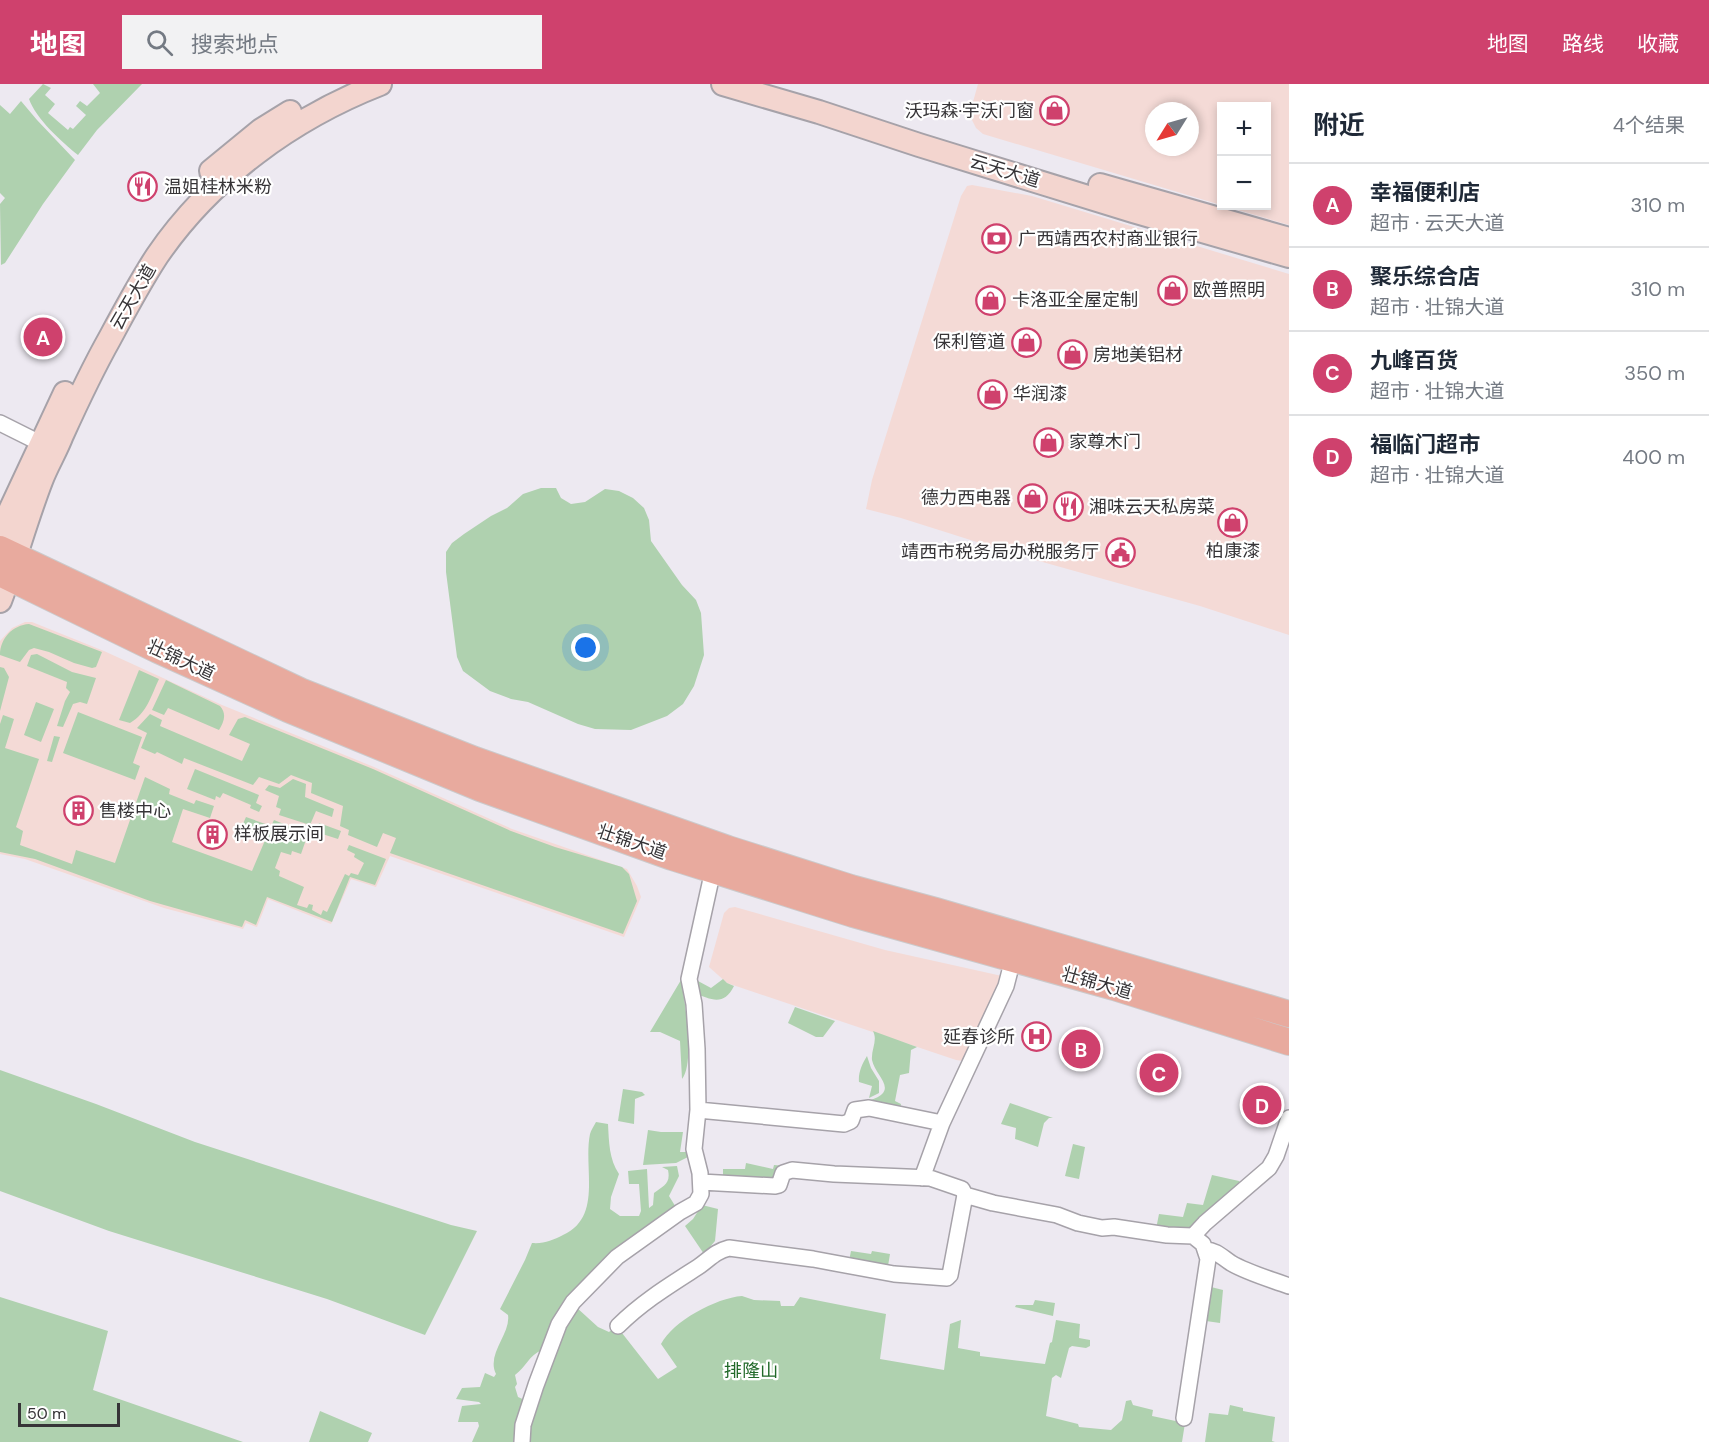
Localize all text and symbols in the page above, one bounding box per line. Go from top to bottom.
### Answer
search box [122,15,542,69]
text: 地图 [30,26,86,63]
icon: search [143,26,176,59]
text: 搜索地点 [191,30,279,59]
text: 地图 [1487,30,1529,58]
text: 路线 [1562,30,1604,58]
text: 收藏 [1637,30,1679,58]
shop icon: 沃玛森·宇沃门窗 [1039,95,1071,127]
place label: 沃玛森·宇沃门窗 [904,99,1034,123]
north arrow [1145,102,1199,156]
map controls [1217,102,1271,210]
button: + [1217,102,1271,156]
text: 附近 [1313,108,1365,142]
text: 4个结果 [1613,112,1685,138]
street label: 云天大道 [967,149,1043,193]
button: − [1217,156,1271,210]
restaurant icon: 温姐桂林米粉 [127,171,159,203]
place label: 温姐桂林米粉 [164,175,272,199]
text: 幸福便利店 [1370,178,1480,207]
text: A [1325,192,1340,218]
text: 310 m [1630,192,1685,218]
text: 超市 · 云天大道 [1370,210,1505,236]
bank icon: 广西靖西农村商业银行 [981,223,1013,255]
place label: 广西靖西农村商业银行 [1018,227,1198,251]
street label: 云天大道 [105,260,161,334]
text: 聚乐综合店 [1370,262,1480,291]
shop icon: 欧普照明 [1156,274,1188,306]
text: B [1326,276,1339,302]
text: 310 m [1630,276,1685,302]
place label: 欧普照明 [1193,278,1265,302]
shop icon: 卡洛亚全屋定制 [975,284,1007,316]
place label: 卡洛亚全屋定制 [1012,288,1138,312]
text: 超市 · 壮锦大道 [1370,294,1505,320]
pin: A [24,314,63,360]
shop icon: 保利管道 [1010,326,1042,358]
place label: 保利管道 [933,330,1005,354]
shop icon: 房地美铝材 [1056,339,1088,371]
place label: 房地美铝材 [1093,343,1183,367]
text: 九峰百货 [1370,346,1458,375]
text: C [1325,360,1340,386]
text: 350 m [1624,360,1685,386]
shop icon: 华润漆 [976,378,1008,410]
text: 超市 · 壮锦大道 [1370,378,1505,404]
place label: 华润漆 [1013,382,1067,406]
shop icon: 家尊木门 [1032,426,1064,458]
place label: 家尊木门 [1069,430,1141,454]
text: 福临门超市 [1370,430,1480,459]
text: D [1325,444,1340,470]
text: 400 m [1622,444,1685,470]
text: 超市 · 壮锦大道 [1370,462,1505,488]
shop icon: 德力西电器 [1016,482,1048,514]
place label: 德力西电器 [921,486,1011,510]
restaurant icon: 湘味云天私房菜 [1052,491,1084,523]
place label: 湘味云天私房菜 [1089,495,1215,519]
shop icon: 柏康漆 [1217,506,1249,538]
public building icon: 靖西市税务局办税服务厅 [1104,536,1136,568]
place label: 柏康漆 [1206,539,1260,563]
place label: 靖西市税务局办税服务厅 [901,540,1099,564]
your location [571,633,600,662]
street label: 壮锦大道 [143,634,219,686]
building icon: 售楼中心 [62,795,94,827]
place label: 售楼中心 [99,799,171,823]
building icon: 样板展示间 [197,818,229,850]
street label: 壮锦大道 [594,819,670,865]
place label: 样板展示间 [234,822,324,846]
street label: 壮锦大道 [1059,962,1135,1004]
hospital icon: 延春诊所 [1020,1021,1052,1053]
place label: 延春诊所 [943,1025,1015,1049]
pin: B [1062,1026,1100,1072]
pin: C [1140,1050,1178,1096]
pin: D [1242,1082,1282,1128]
park label: 排隆山 [724,1359,778,1383]
scale bar [18,1400,120,1428]
text: 50 m [27,1403,66,1424]

